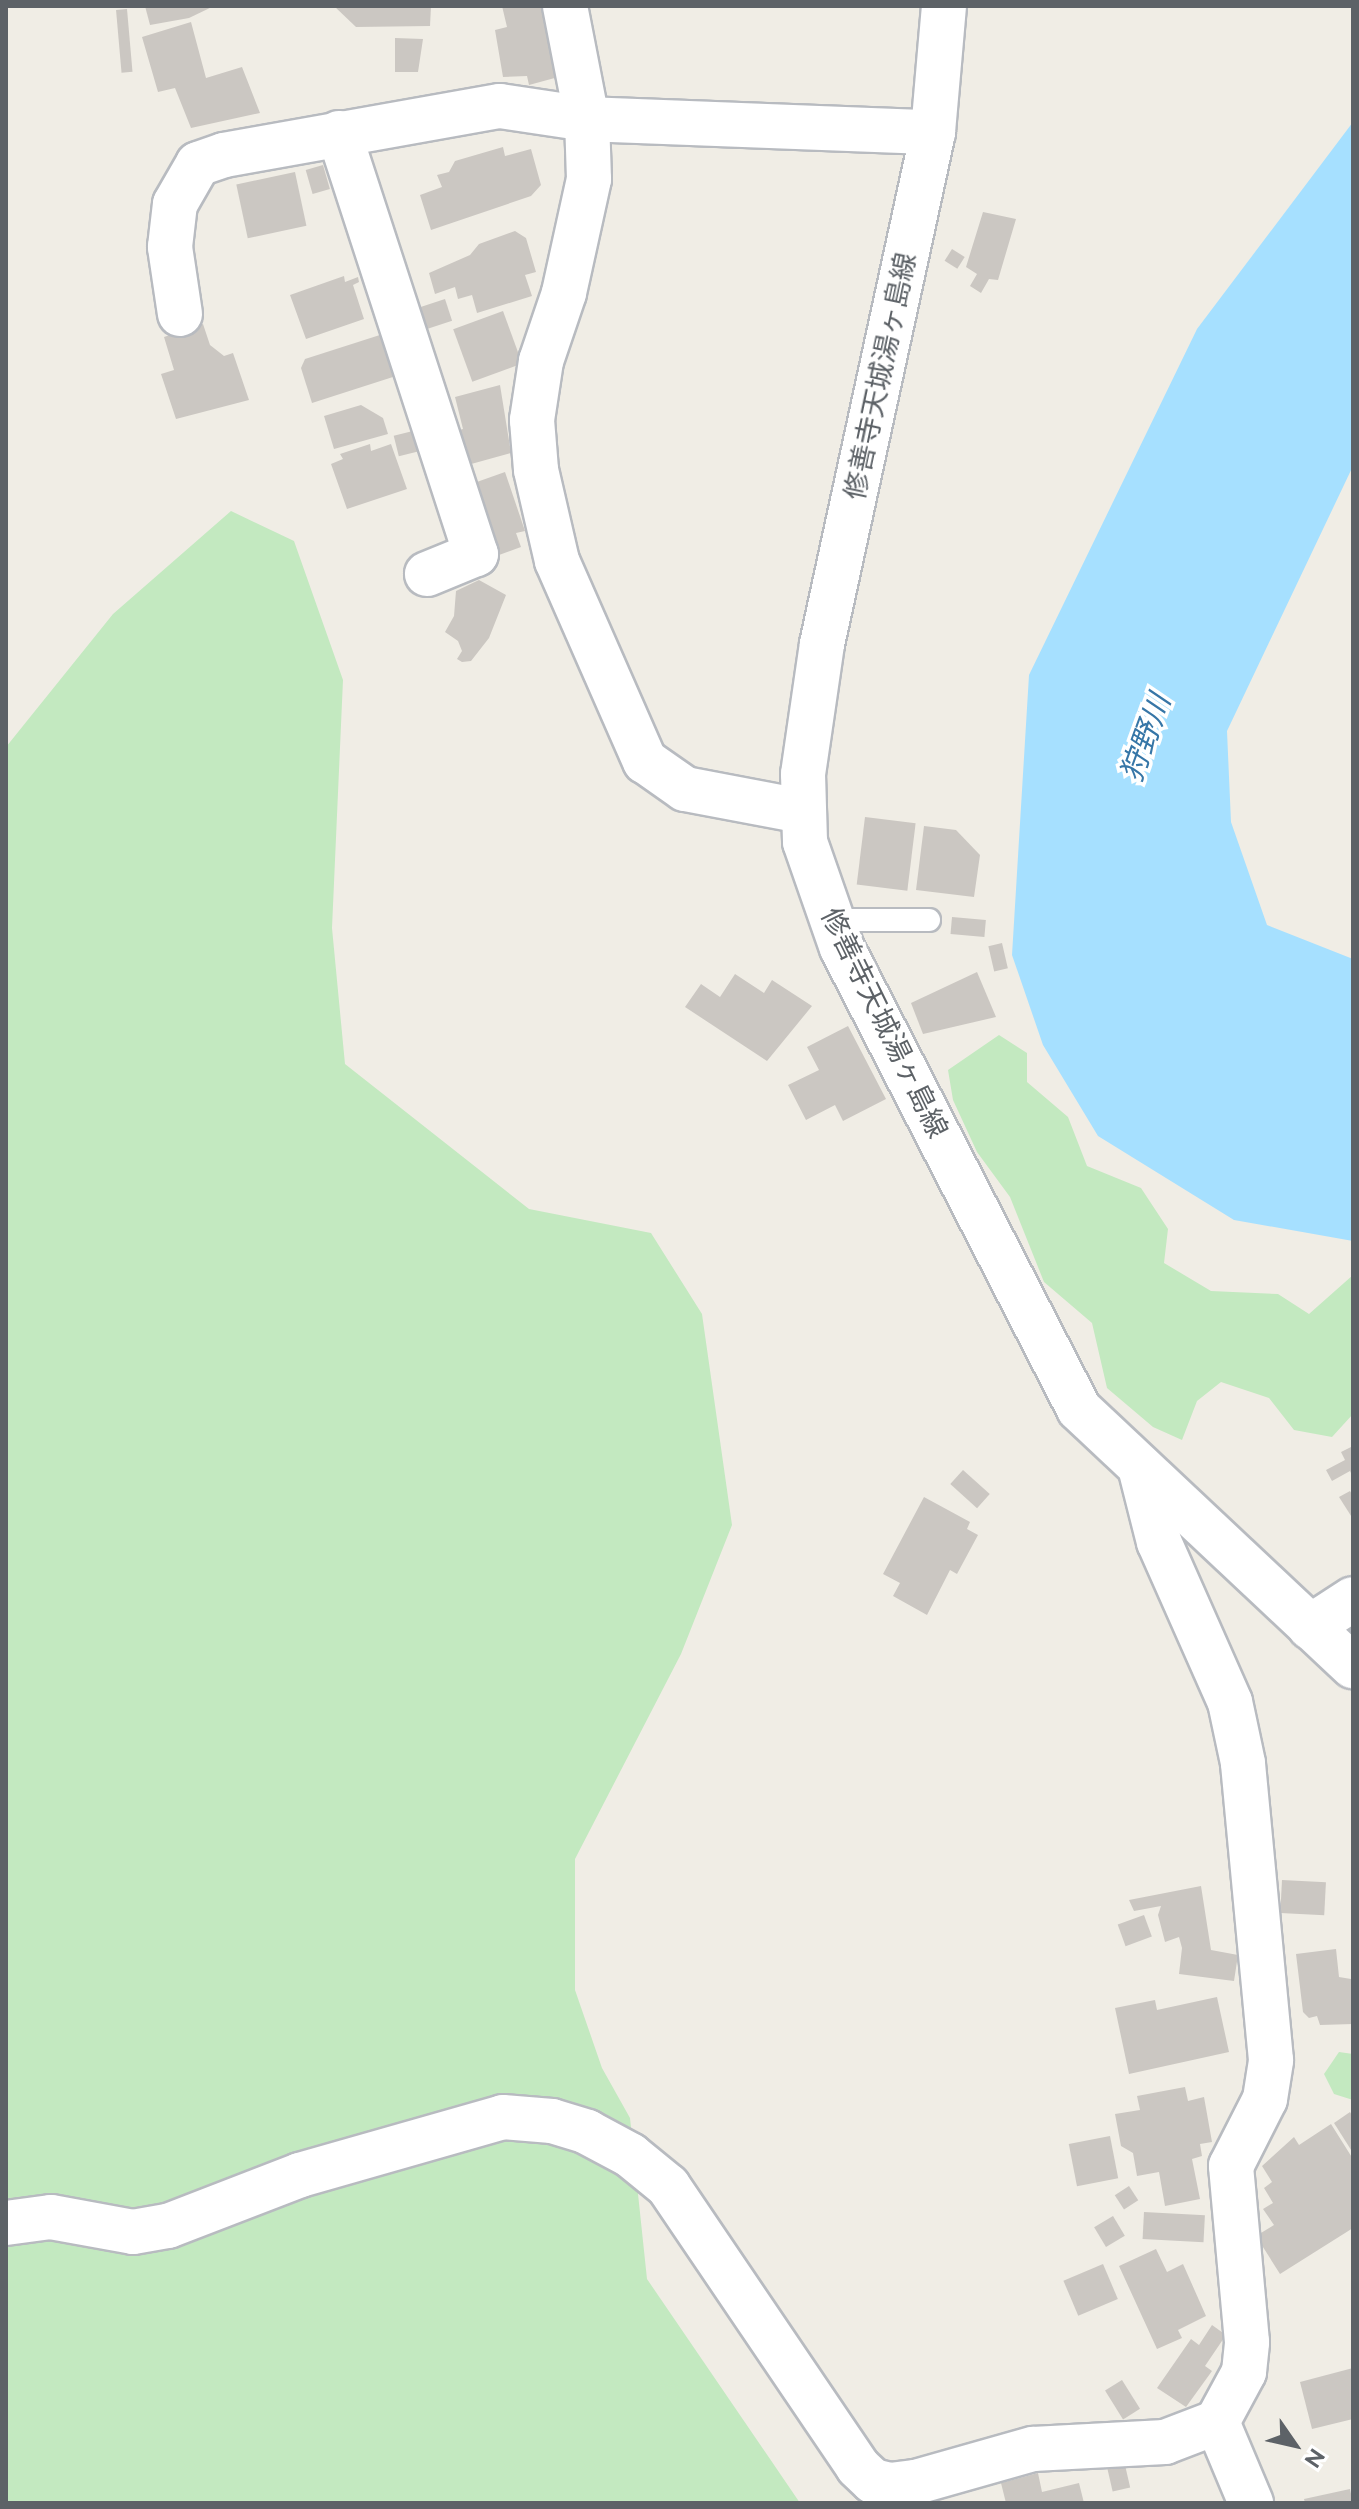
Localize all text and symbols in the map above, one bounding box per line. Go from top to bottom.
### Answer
street label: 修善寺天城湯ヶ島線 [838,249,924,503]
water label: 狩野川 [1114,690,1178,786]
street label: 修善寺天城湯ヶ島線 [814,902,954,1144]
north arrow [1255,2405,1335,2485]
text: N [1299,2444,1330,2473]

